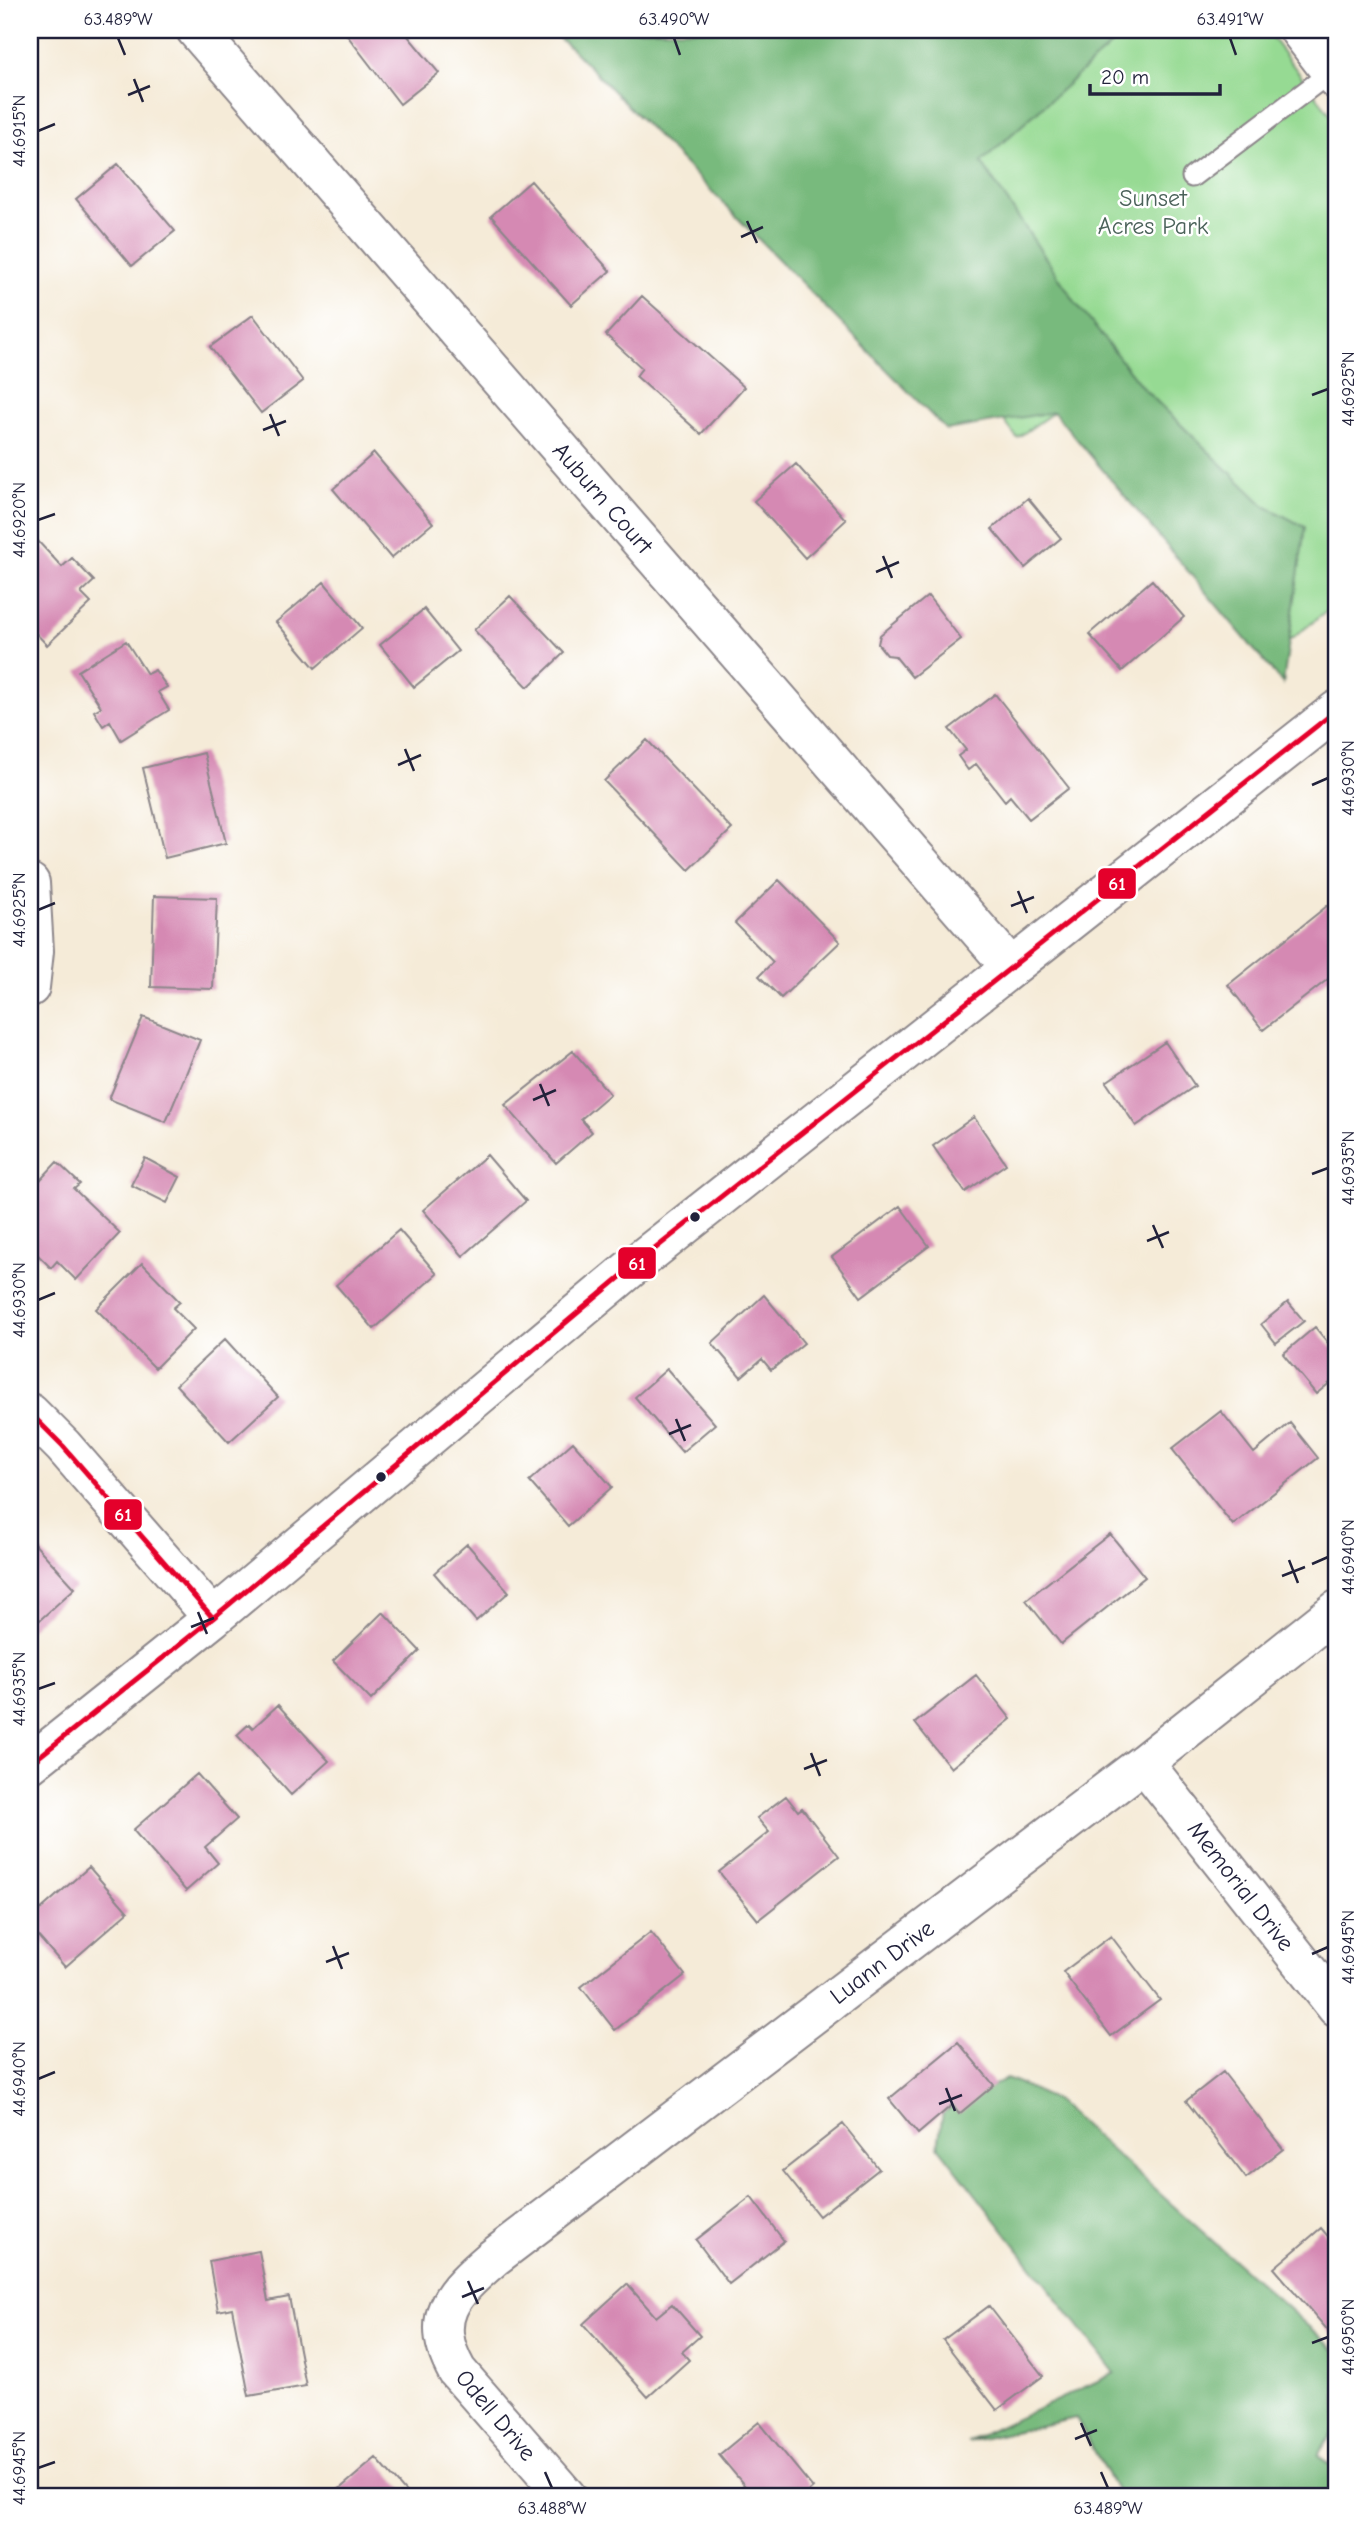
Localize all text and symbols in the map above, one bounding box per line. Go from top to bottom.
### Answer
text: 63.489°W [83,9,153,30]
text: 63.490°W [639,9,710,30]
text: 63.491°W [1196,9,1264,30]
scale bar [1090,52,1220,96]
text: 20 m [1101,65,1149,89]
text: 44.6915°N [9,95,30,167]
park label: Sunset Acres Park [1098,184,1209,240]
text: 44.6925°N [1338,352,1359,426]
street label: Auburn Court [547,437,660,560]
text: 44.6920°N [9,482,30,558]
text: 44.6930°N [1338,740,1359,816]
line badge: 61 [1097,867,1137,900]
text: 44.6925°N [9,873,30,947]
text: 61 [1108,873,1126,895]
text: 44.6935°N [1338,1131,1359,1205]
unlabelled marker [688,1210,702,1224]
line badge: 61 [617,1246,657,1280]
text: 61 [628,1253,646,1275]
text: 44.6930°N [9,1262,30,1338]
unlabelled marker [374,1470,388,1484]
line badge: 61 [103,1498,143,1531]
text: 61 [114,1504,132,1526]
text: 44.6940°N [1338,1519,1359,1595]
text: 44.6935°N [9,1652,30,1726]
street label: Memorial Drive [1182,1816,1300,1956]
text: 44.6945°N [1338,1910,1359,1984]
street label: Luann Drive [825,1914,939,2010]
text: 44.6940°N [9,2041,30,2117]
text: 44.6950°N [1338,2299,1359,2375]
street label: Odell Drive [450,2364,542,2466]
text: 44.6945°N [9,2431,30,2505]
text: 63.488°W [518,2498,587,2519]
text: 63.489°W [1073,2498,1143,2519]

